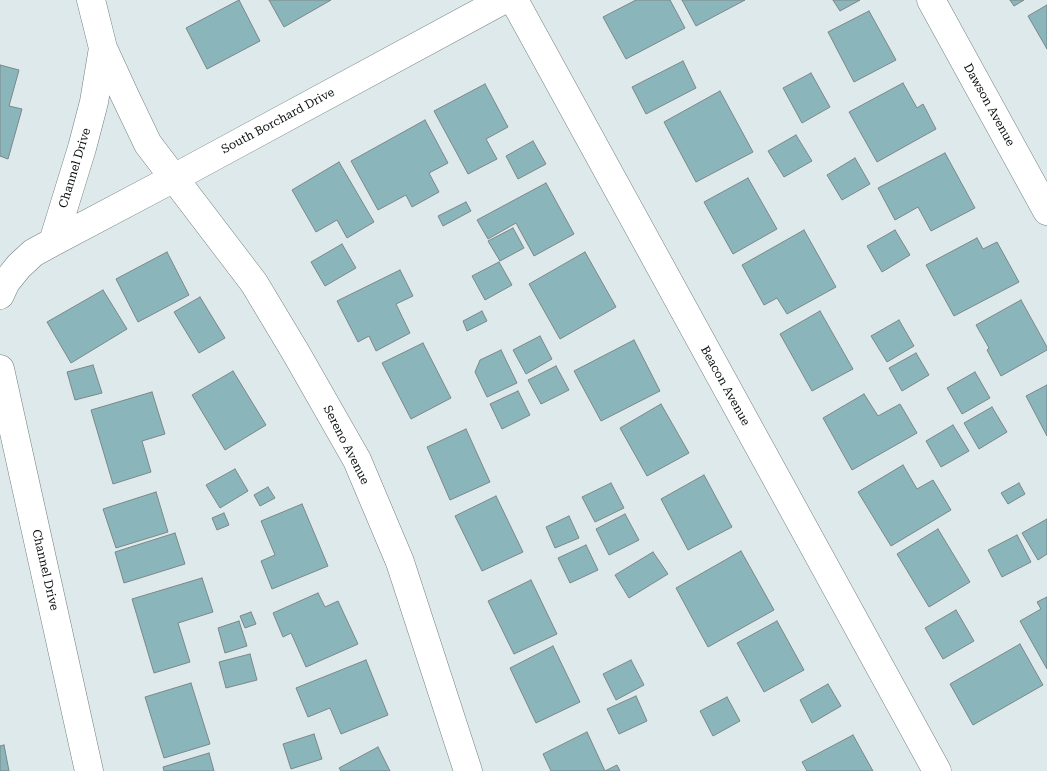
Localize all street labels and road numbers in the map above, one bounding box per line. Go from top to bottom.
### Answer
street label: Dawson Avenue [960,61,1018,149]
street label: South Borchard Drive [219,85,337,157]
street label: Channel Drive [56,126,94,210]
street label: Beacon Avenue [697,344,753,428]
street label: Sereno Avenue [320,403,372,487]
street label: Channel Drive [29,528,61,612]

